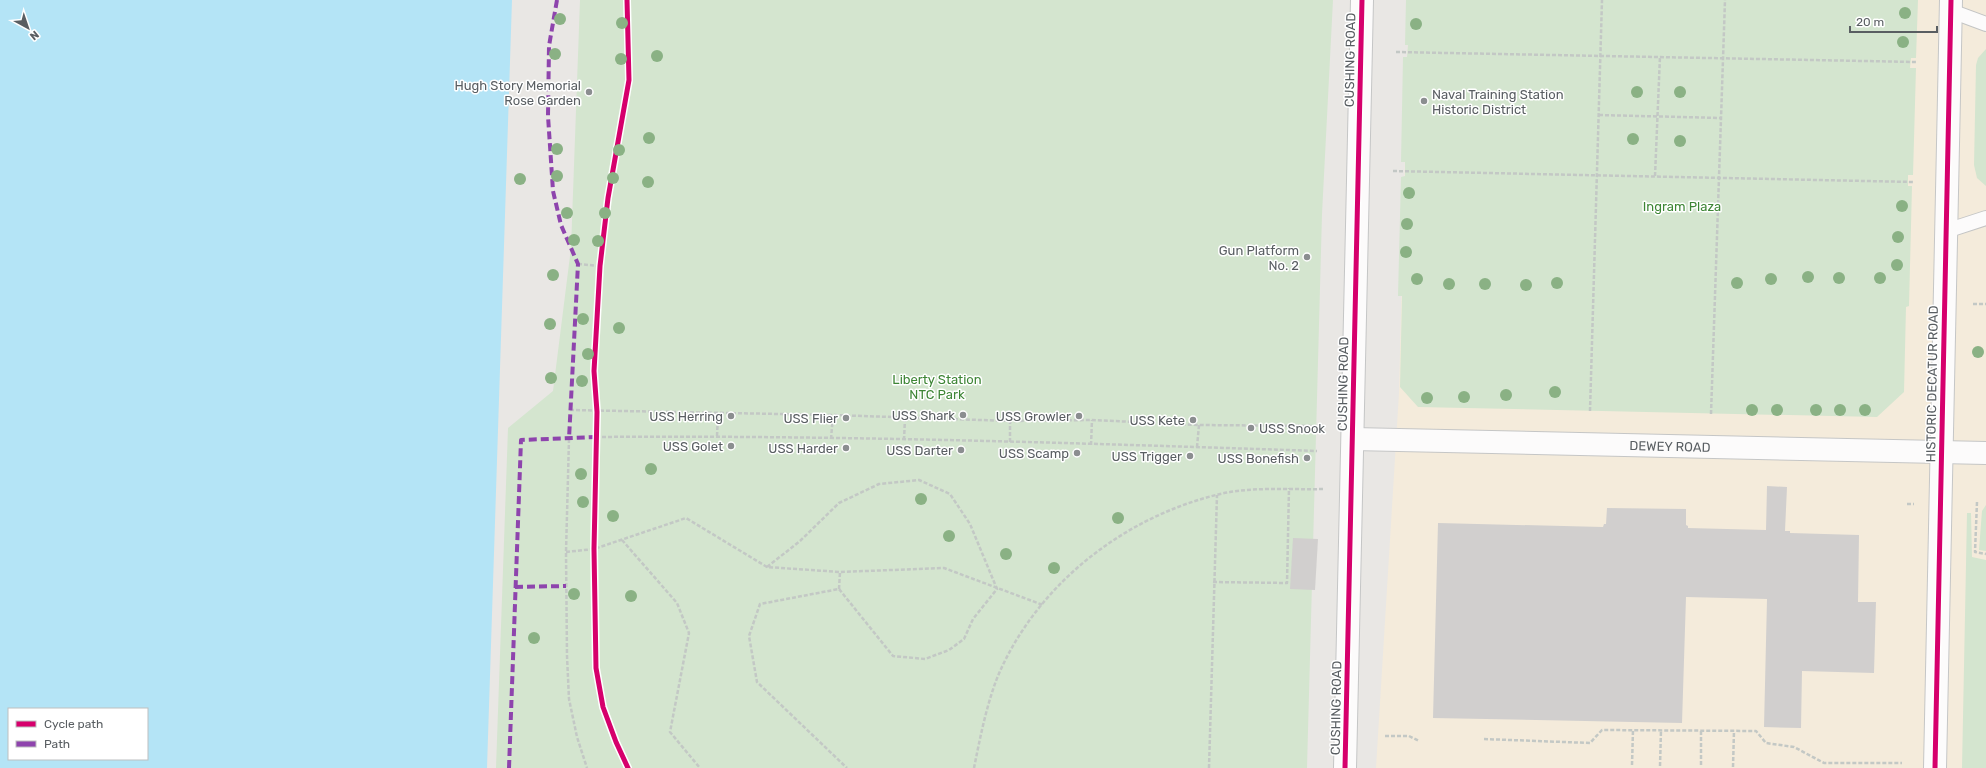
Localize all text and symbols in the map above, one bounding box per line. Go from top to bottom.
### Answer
north arrow [8,8,48,48]
scale bar [1850,8,1937,34]
street label: CUSHING ROAD [1342,13,1358,107]
text: 20 m [1856,15,1884,29]
text: N [27,28,41,43]
place label: Hugh Story Memorial Rose Garden [454,78,581,108]
marker: Hugh Story Memorial Rose Garden [584,87,594,97]
place label: Naval Training Station Historic District [1432,87,1564,117]
marker: Naval Training Station Historic District [1419,96,1429,106]
park label: Ingram Plaza [1643,199,1721,215]
place label: Gun Platform No. 2 [1219,243,1299,273]
marker: Gun Platform No. 2 [1302,252,1312,262]
street label: HISTORIC DECATUR ROAD [1923,305,1941,463]
street label: CUSHING ROAD [1335,337,1351,431]
park label: Liberty Station NTC Park [892,372,982,402]
place label: USS Shark [892,408,955,423]
place label: USS Herring [649,409,723,425]
place label: USS Growler [996,409,1071,424]
marker: USS Shark [958,410,968,420]
marker: USS Herring [726,411,736,421]
place label: USS Flier [783,411,838,426]
marker: USS Growler [1074,411,1084,421]
marker: USS Flier [841,413,851,423]
place label: USS Kete [1130,413,1185,428]
marker: USS Kete [1188,415,1198,425]
place label: USS Snook [1259,421,1325,436]
marker: USS Snook [1246,423,1256,433]
street label: DEWEY ROAD [1629,438,1711,454]
place label: USS Golet [663,439,723,454]
marker: USS Golet [726,441,736,451]
place label: USS Harder [768,441,838,456]
marker: USS Harder [841,443,851,453]
place label: USS Darter [886,443,953,458]
marker: USS Darter [956,445,966,455]
place label: USS Scamp [999,446,1069,461]
marker: USS Scamp [1072,448,1082,458]
place label: USS Trigger [1112,449,1182,465]
marker: USS Trigger [1185,451,1195,461]
place label: USS Bonefish [1218,451,1299,466]
marker: USS Bonefish [1302,453,1312,463]
street label: CUSHING ROAD [1328,661,1344,755]
legend [8,708,148,760]
text: Cycle path [44,717,103,731]
text: Path [44,737,70,751]

